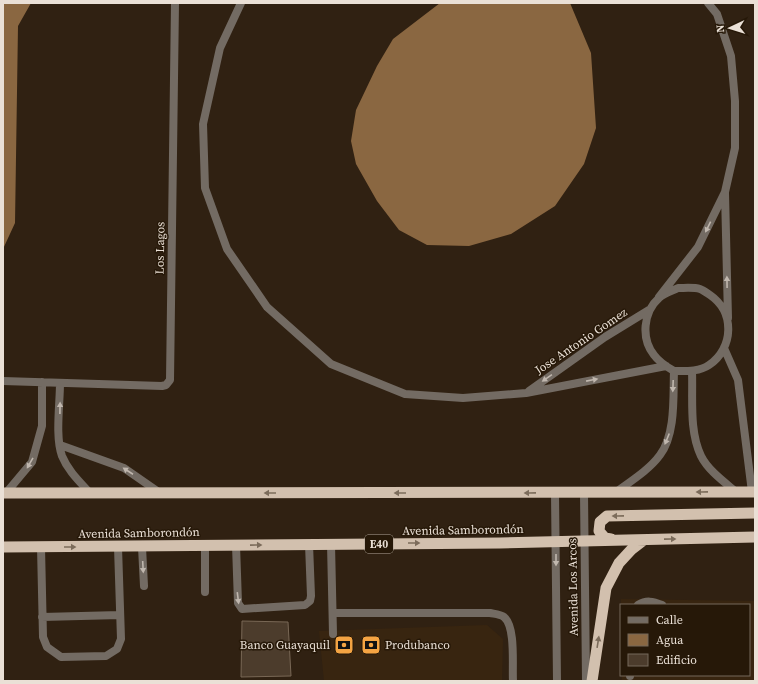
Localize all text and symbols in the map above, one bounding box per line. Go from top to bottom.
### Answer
north arrow [710,8,750,48]
text: N [713,24,728,33]
street label: Los Lagos [152,221,168,275]
one-way arrow [705,221,711,233]
one-way arrow [724,275,730,288]
street label: Jose Antonio Gomez [531,304,631,378]
one-way arrow [542,374,552,382]
one-way arrow [586,376,598,382]
one-way arrow [670,380,676,393]
one-way arrow [57,401,63,414]
one-way arrow [664,434,670,445]
one-way arrow [26,457,33,469]
one-way arrow [123,467,133,475]
one-way arrow [695,489,708,495]
one-way arrow [263,490,276,496]
one-way arrow [393,490,406,496]
one-way arrow [523,490,536,496]
one-way arrow [611,513,624,519]
street label: Avenida Samborondón [402,521,524,539]
street label: Avenida Samborondón [78,524,200,542]
road number: E40 [365,535,393,553]
one-way arrow [664,536,677,542]
street label: Avenida Los Arcos [564,538,582,636]
one-way arrow [408,540,420,547]
one-way arrow [250,542,263,548]
one-way arrow [64,544,77,550]
one-way arrow [553,554,559,567]
one-way arrow [140,561,146,574]
one-way arrow [235,592,241,604]
legend [620,604,750,676]
text: Calle [656,612,683,628]
text: Agua [656,632,684,648]
bank icon: Banco Guayaquil [333,634,355,656]
bank icon: Produbanco [360,634,382,656]
one-way arrow [595,636,601,649]
place label: Banco Guayaquil [240,637,330,653]
place label: Produbanco [385,637,450,653]
text: Edificio [656,652,697,668]

